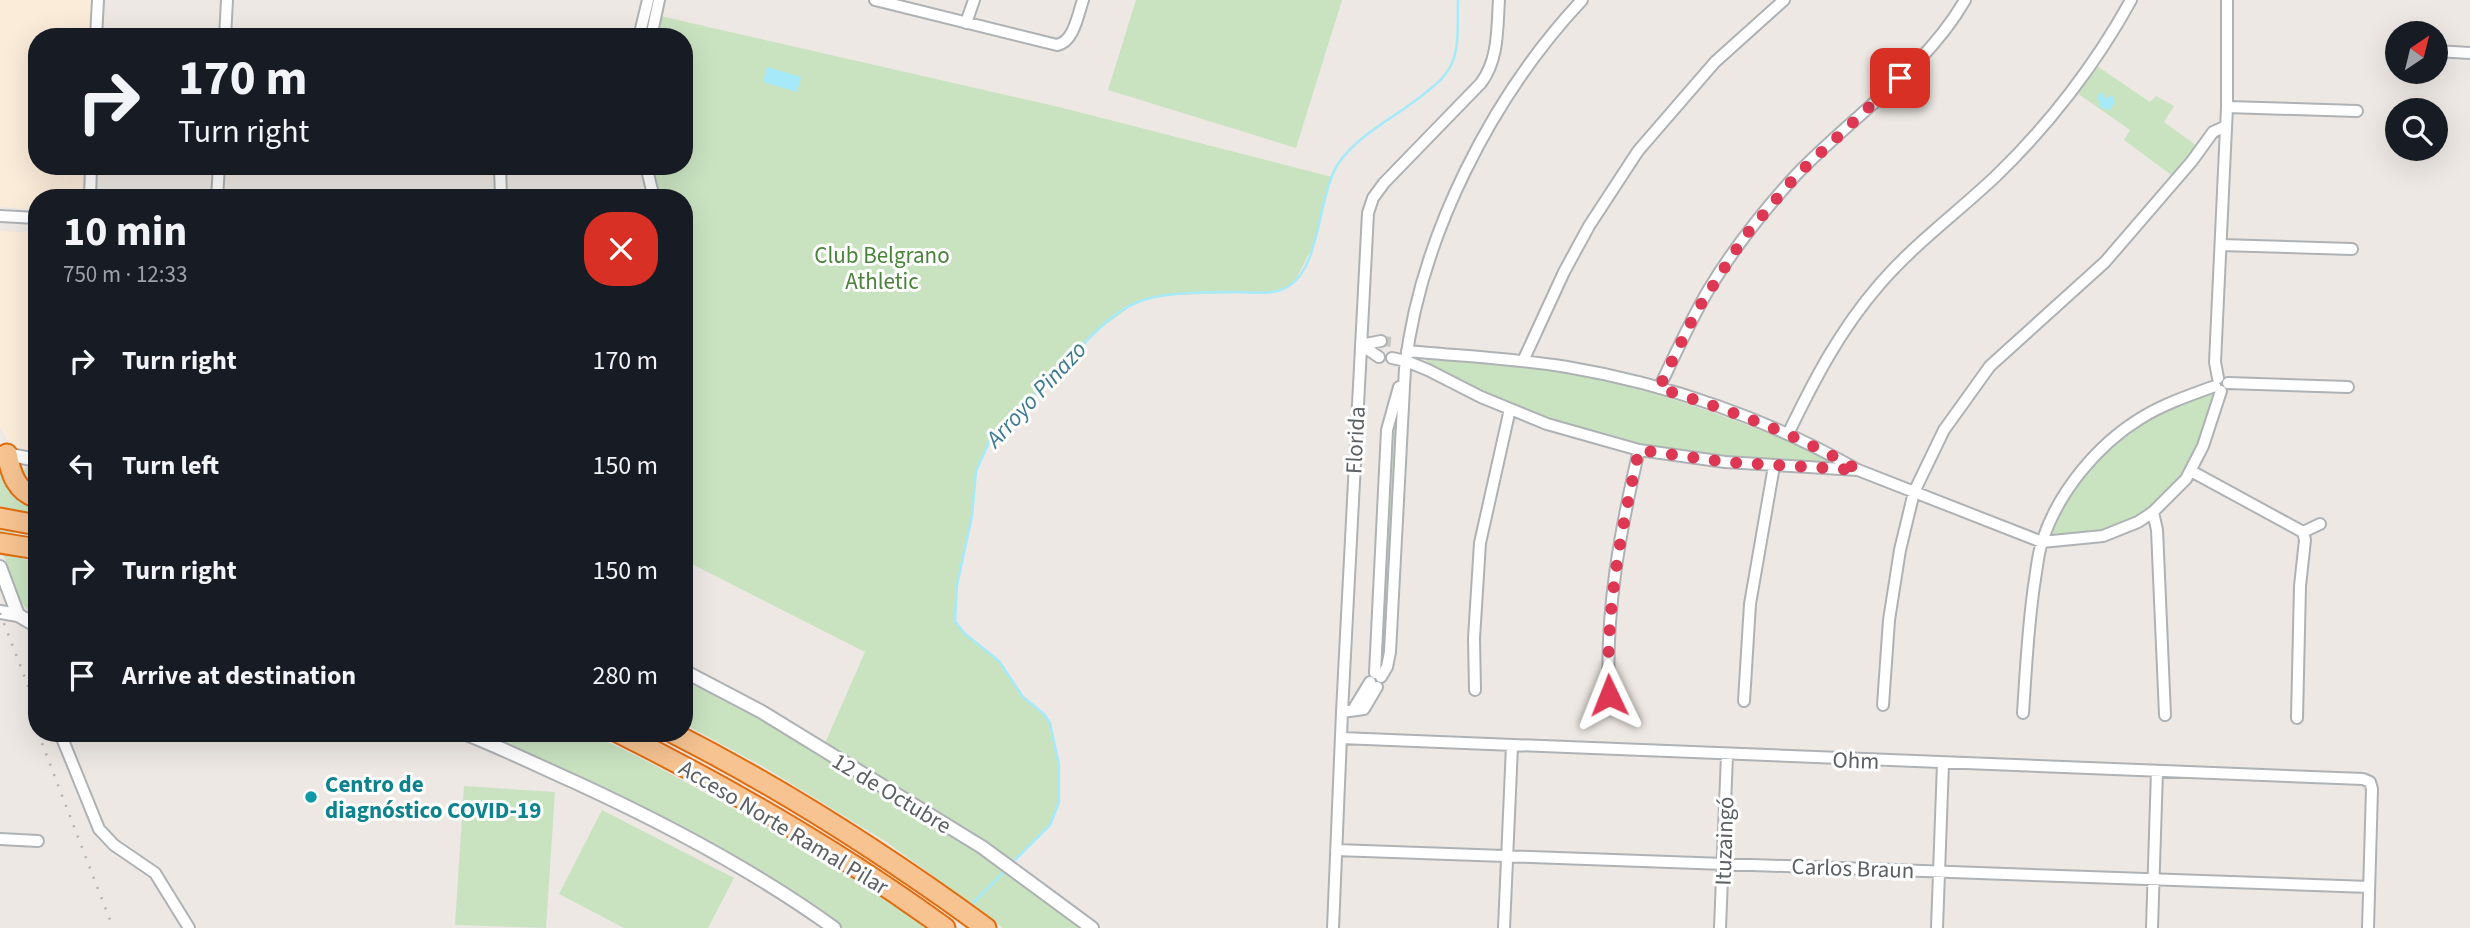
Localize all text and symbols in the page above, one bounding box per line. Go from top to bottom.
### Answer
north arrow [2385,21,2448,84]
map controls [2385,21,2448,161]
text: 170 m [178,44,307,114]
pin [1870,48,1930,108]
icon: right [63,56,154,147]
icon: arrive [1881,59,1919,97]
button: search [2385,98,2448,161]
text: Turn right [178,109,309,155]
text: 10 min [63,202,187,262]
button: close [584,212,658,286]
park label: Club Belgrano Athletic [814,239,950,298]
text: 750 m · 12:33 [63,258,187,291]
water label: Arroyo Pinazo [976,333,1095,457]
icon: right [63,342,101,380]
text: Turn right [122,342,237,379]
text: 170 m [592,342,658,379]
street label: Florida [1337,405,1374,475]
icon: left [63,447,101,485]
text: Turn left [122,447,219,484]
text: 150 m [592,447,658,484]
icon: right [63,552,101,590]
text: Turn right [122,552,237,589]
text: 150 m [592,552,658,589]
icon: arrive [63,657,101,695]
text: Arrive at destination [122,657,356,694]
text: 280 m [592,657,658,694]
position arrow [1572,658,1646,732]
street label: Ohm [1832,743,1880,778]
street label: 12 de Octubre [826,745,958,842]
street label: Acceso Norte Ramal Pilar [673,752,896,904]
place label: Centro de diagnóstico COVID-19 [325,768,541,827]
marker: Centro de diagnóstico COVID-19 [303,789,319,805]
street label: Ituzaingó [1706,796,1743,886]
street label: Carlos Braun [1791,850,1915,887]

